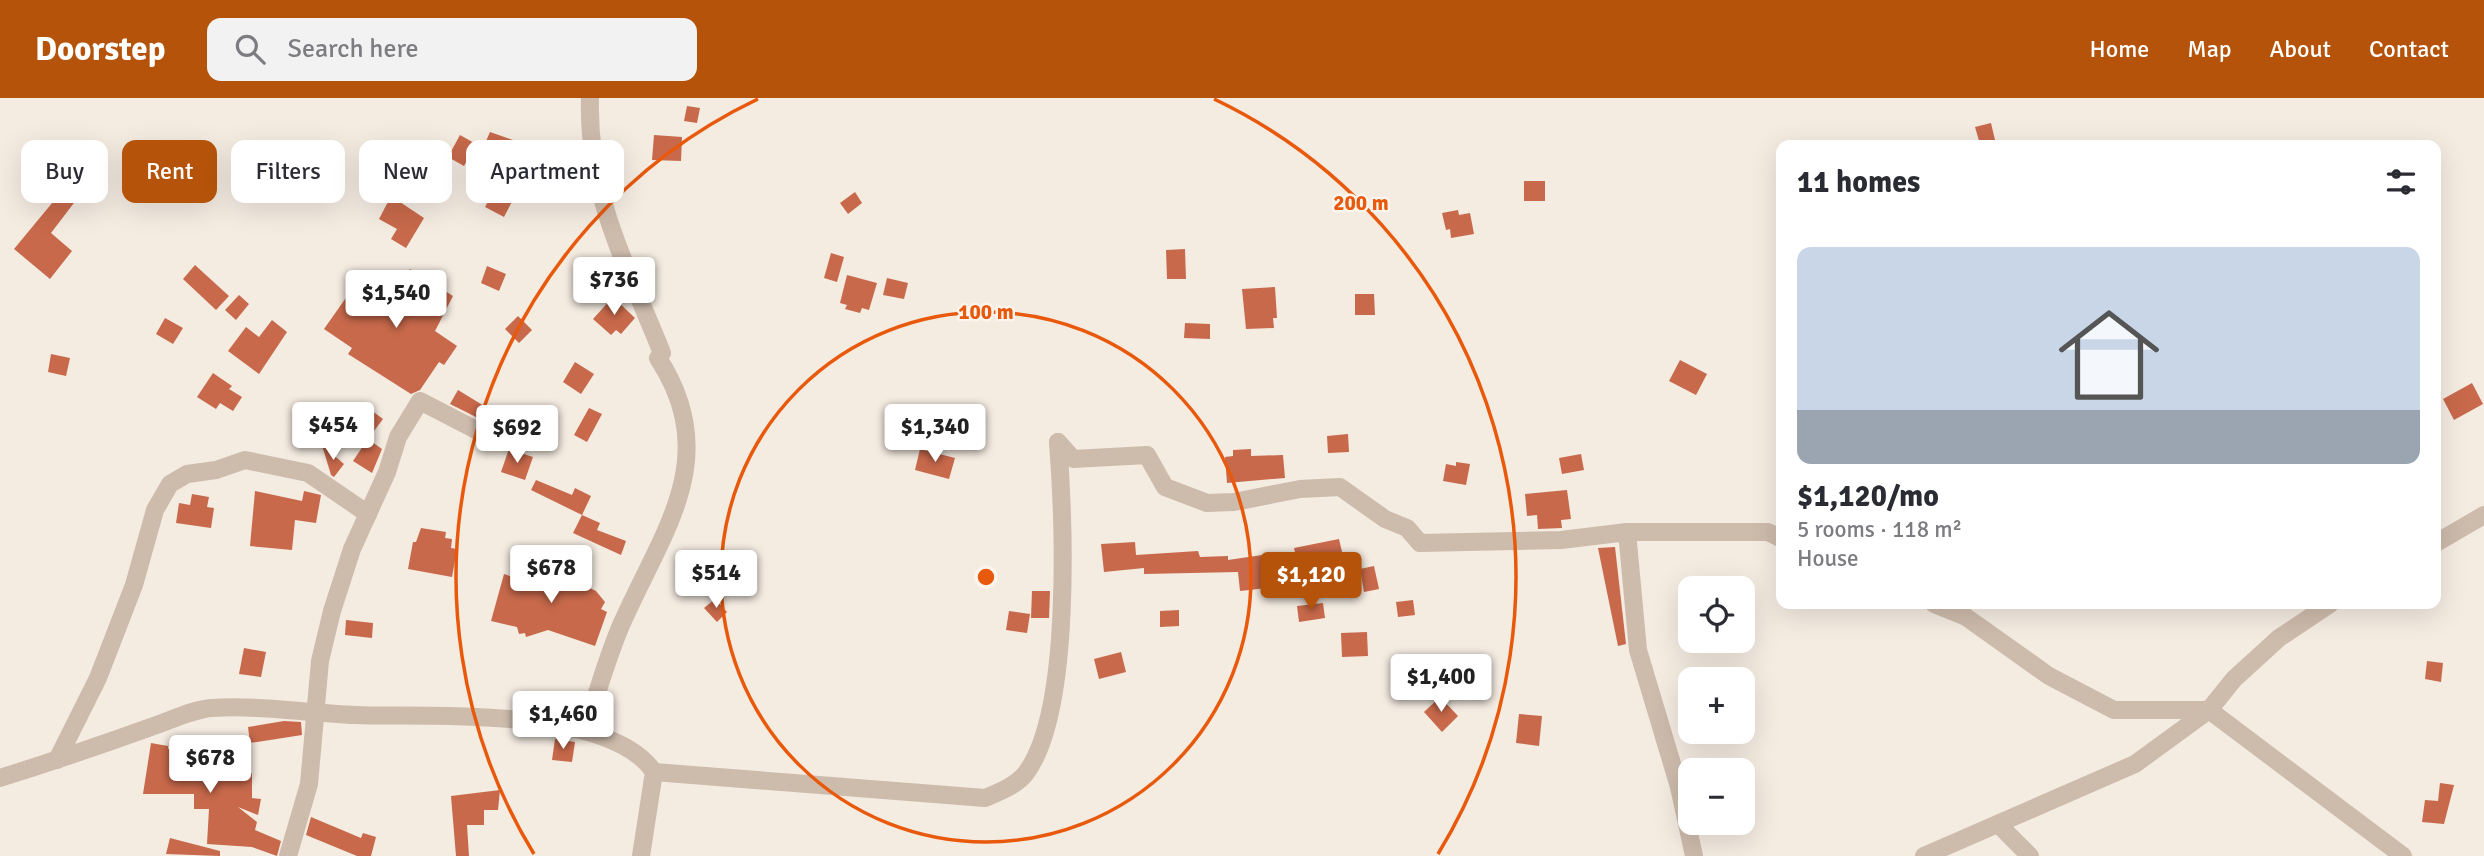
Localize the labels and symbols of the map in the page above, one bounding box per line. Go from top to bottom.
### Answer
text: 200 m [1333,190,1389,216]
pin: $736 [573,258,655,317]
pin: $1,540 [339,271,453,330]
text: 100 m [958,299,1014,325]
pin: $454 [292,402,374,462]
pin: $1,340 [878,404,992,464]
pin: $692 [476,406,558,465]
pin: $678 [510,546,592,605]
pin: $514 [675,550,757,610]
pin: $1,120 [1254,552,1368,612]
centre of rings [974,565,998,589]
pin: $1,400 [1384,654,1498,714]
pin: $1,460 [506,692,620,751]
pin: $678 [169,736,251,795]

